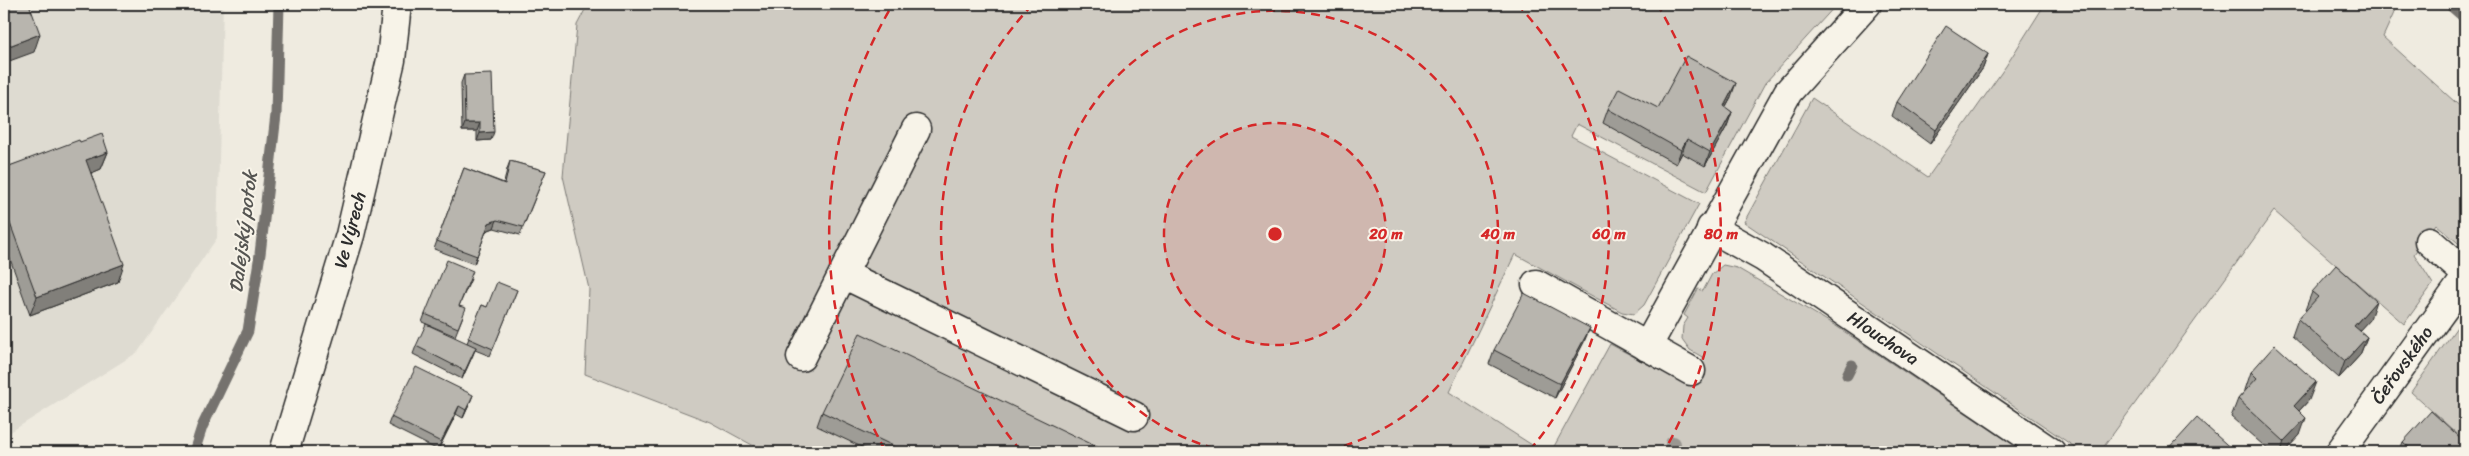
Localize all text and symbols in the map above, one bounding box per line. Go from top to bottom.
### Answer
water label: Dalejský potok [219,167,267,295]
street label: Ve Výrech [324,188,376,272]
text: 20 m [1368,221,1403,247]
text: 40 m [1480,221,1516,247]
text: 60 m [1591,221,1626,247]
text: 80 m [1703,221,1738,247]
centre of rings [1266,225,1284,243]
street label: Hlouchova [1840,302,1926,374]
street label: Čeřovského [2362,319,2442,411]

